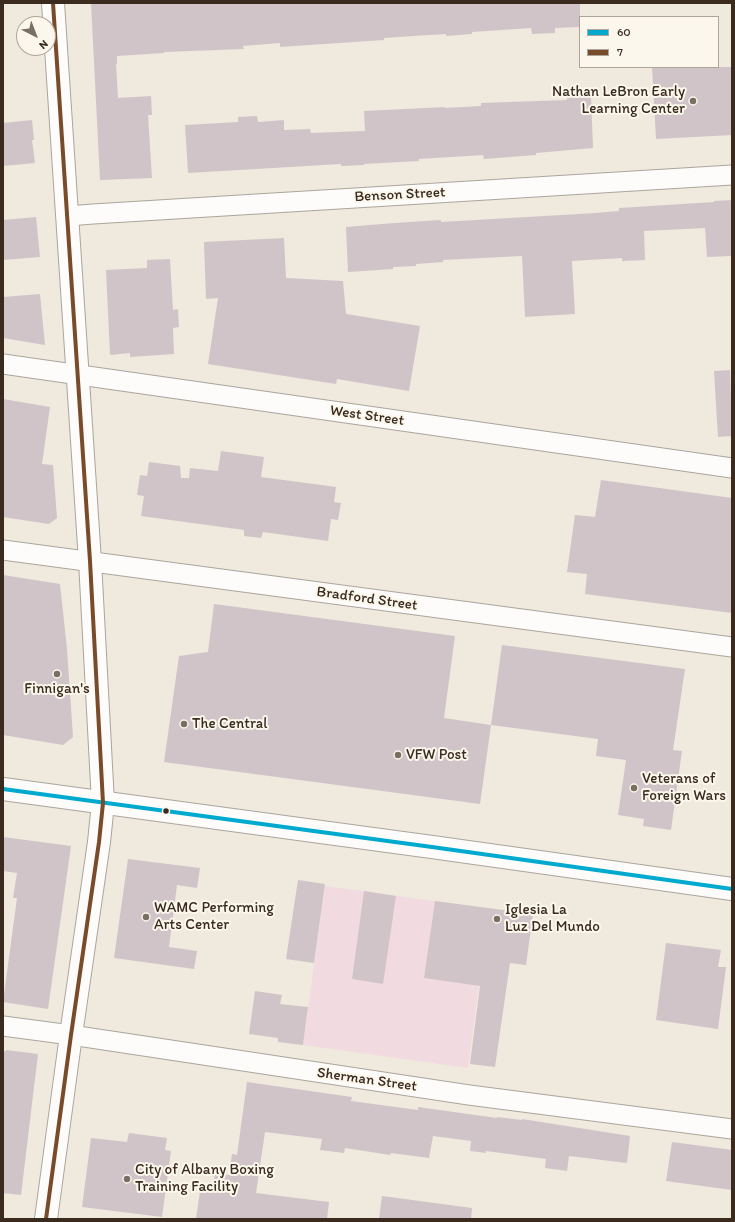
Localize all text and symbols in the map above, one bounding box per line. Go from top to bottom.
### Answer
north arrow [16,16,56,56]
legend [579,16,719,68]
text: 60 [617,25,631,39]
text: N [37,37,51,52]
text: 7 [617,45,623,59]
place label: Nathan LeBron Early Learning Center [552,83,685,118]
marker: Nathan LeBron Early Learning Center [688,96,698,106]
street label: Benson Street [354,184,446,206]
street label: West Street [329,402,405,430]
street label: Bradford Street [315,583,419,615]
marker: Finnigan's [52,669,62,679]
place label: Finnigan's [24,680,90,698]
place label: The Central [192,715,267,733]
marker: The Central [179,719,189,729]
place label: VFW Post [406,746,467,764]
marker: VFW Post [393,750,403,760]
place label: Veterans of Foreign Wars [642,770,726,805]
marker: Veterans of Foreign Wars [629,783,639,793]
unlabelled marker [161,806,171,816]
place label: WAMC Performing Arts Center [154,899,274,934]
place label: Iglesia La Luz Del Mundo [505,901,600,936]
marker: WAMC Performing Arts Center [141,912,151,922]
marker: Iglesia La Luz Del Mundo [492,914,502,924]
street label: Sherman Street [316,1064,418,1096]
place label: City of Albany Boxing Training Facility [135,1161,274,1196]
marker: City of Albany Boxing Training Facility [122,1174,132,1184]

